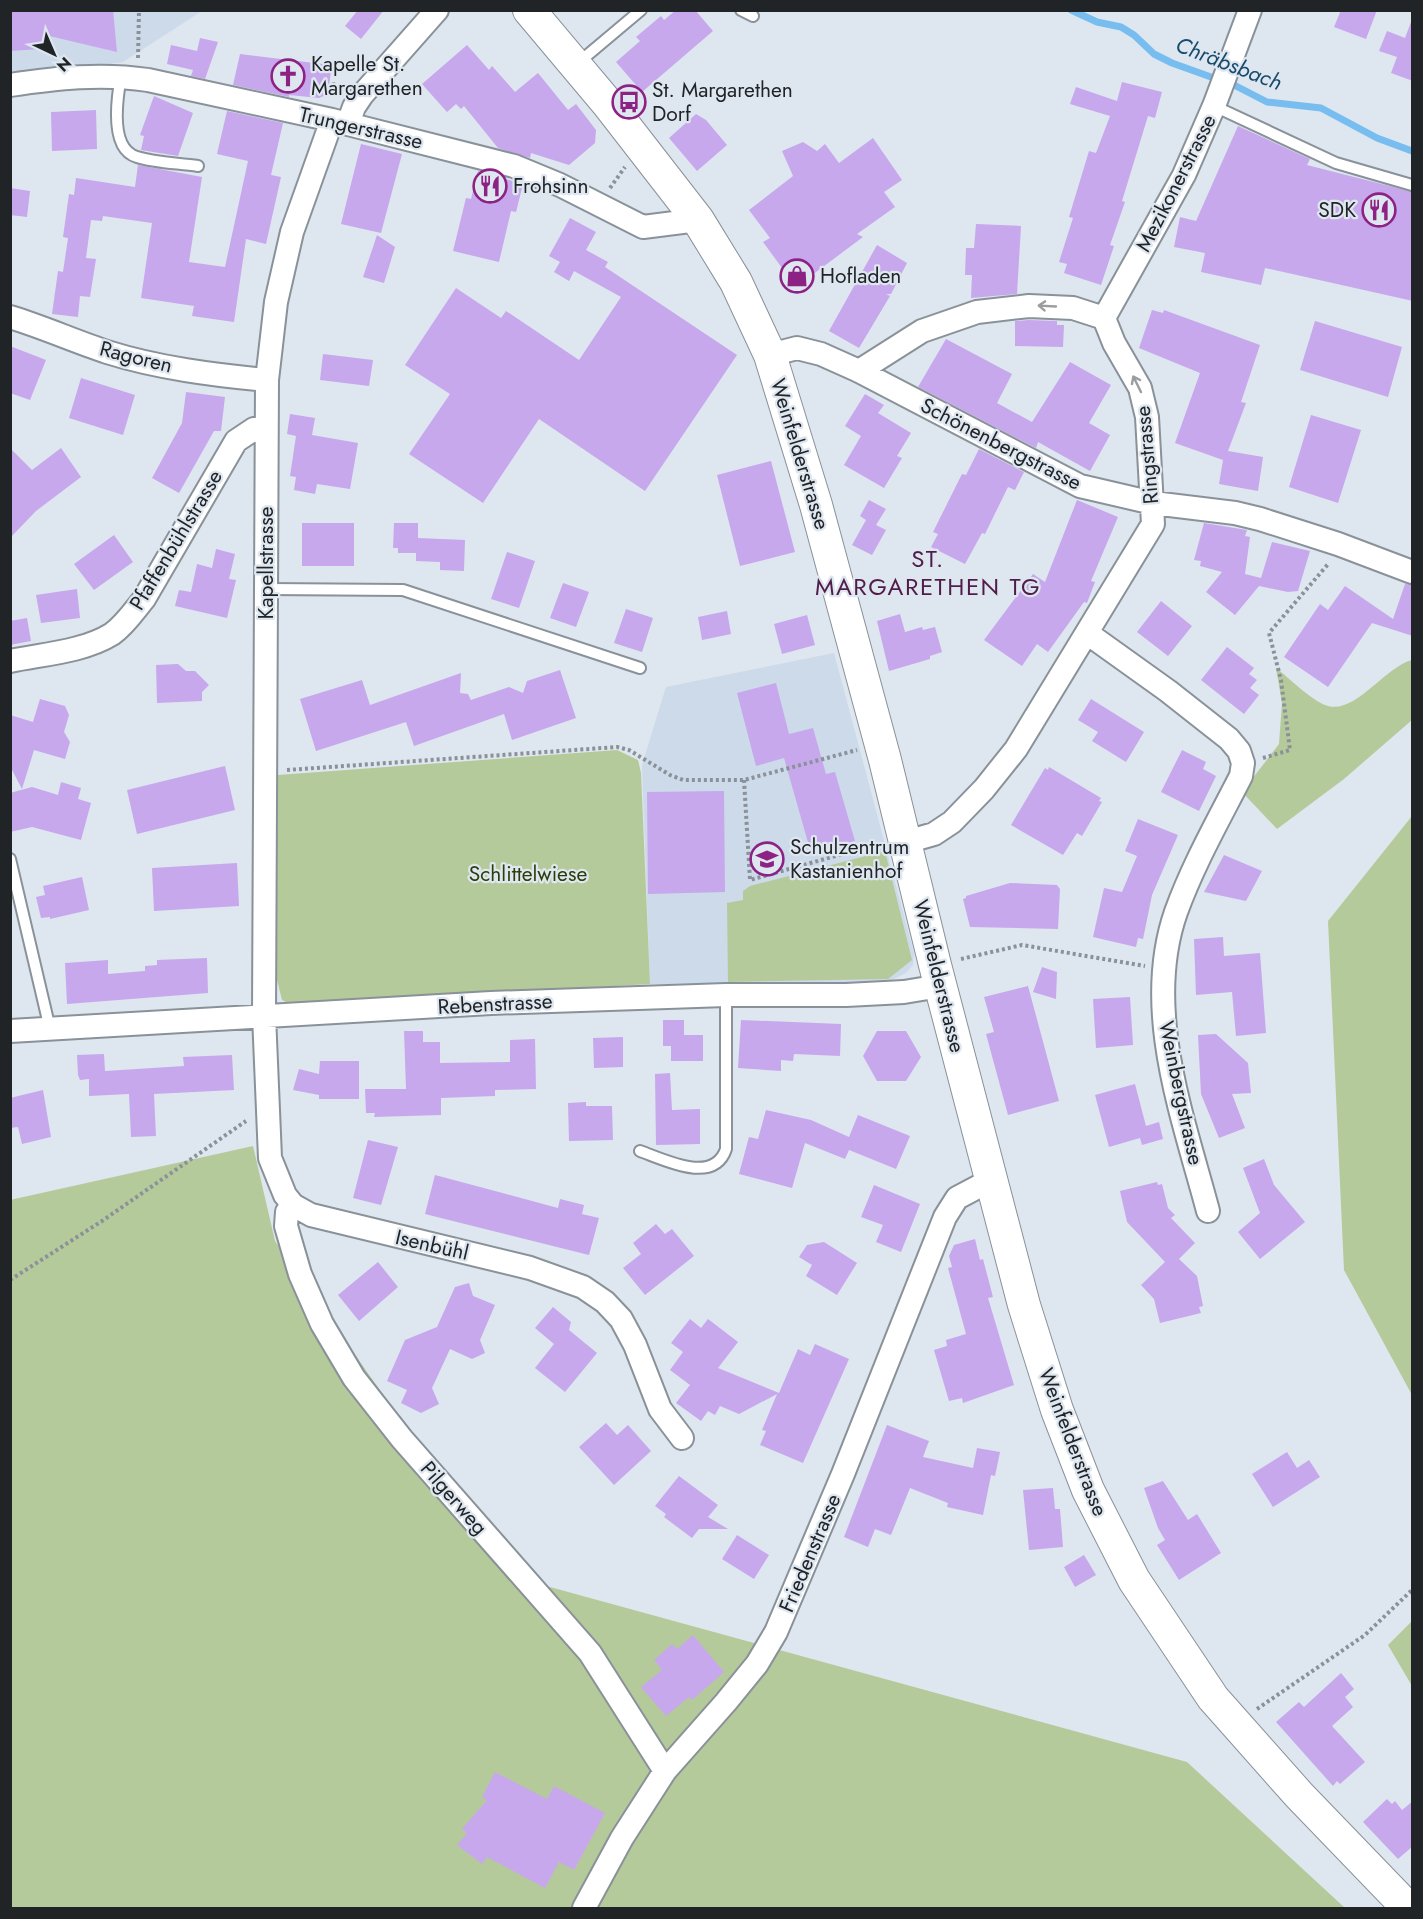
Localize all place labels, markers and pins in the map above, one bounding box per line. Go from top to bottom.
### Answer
place label: Kapelle St. Margarethen [311,49,423,103]
church icon: Kapelle St. Margarethen [270,58,306,94]
place label: St. Margarethen Dorf [652,75,793,129]
bus stop icon: St. Margarethen Dorf [611,84,647,120]
restaurant icon: Frohsinn [472,168,508,204]
place label: Frohsinn [513,171,588,201]
restaurant icon: SDK [1361,192,1397,228]
place label: SDK [1318,195,1356,225]
shop icon: Hofladen [779,258,815,294]
place label: Hofladen [820,261,901,291]
place label: Schulzentrum Kastanienhof [790,832,909,886]
school or university icon: Schulzentrum Kastanienhof [749,841,785,877]

